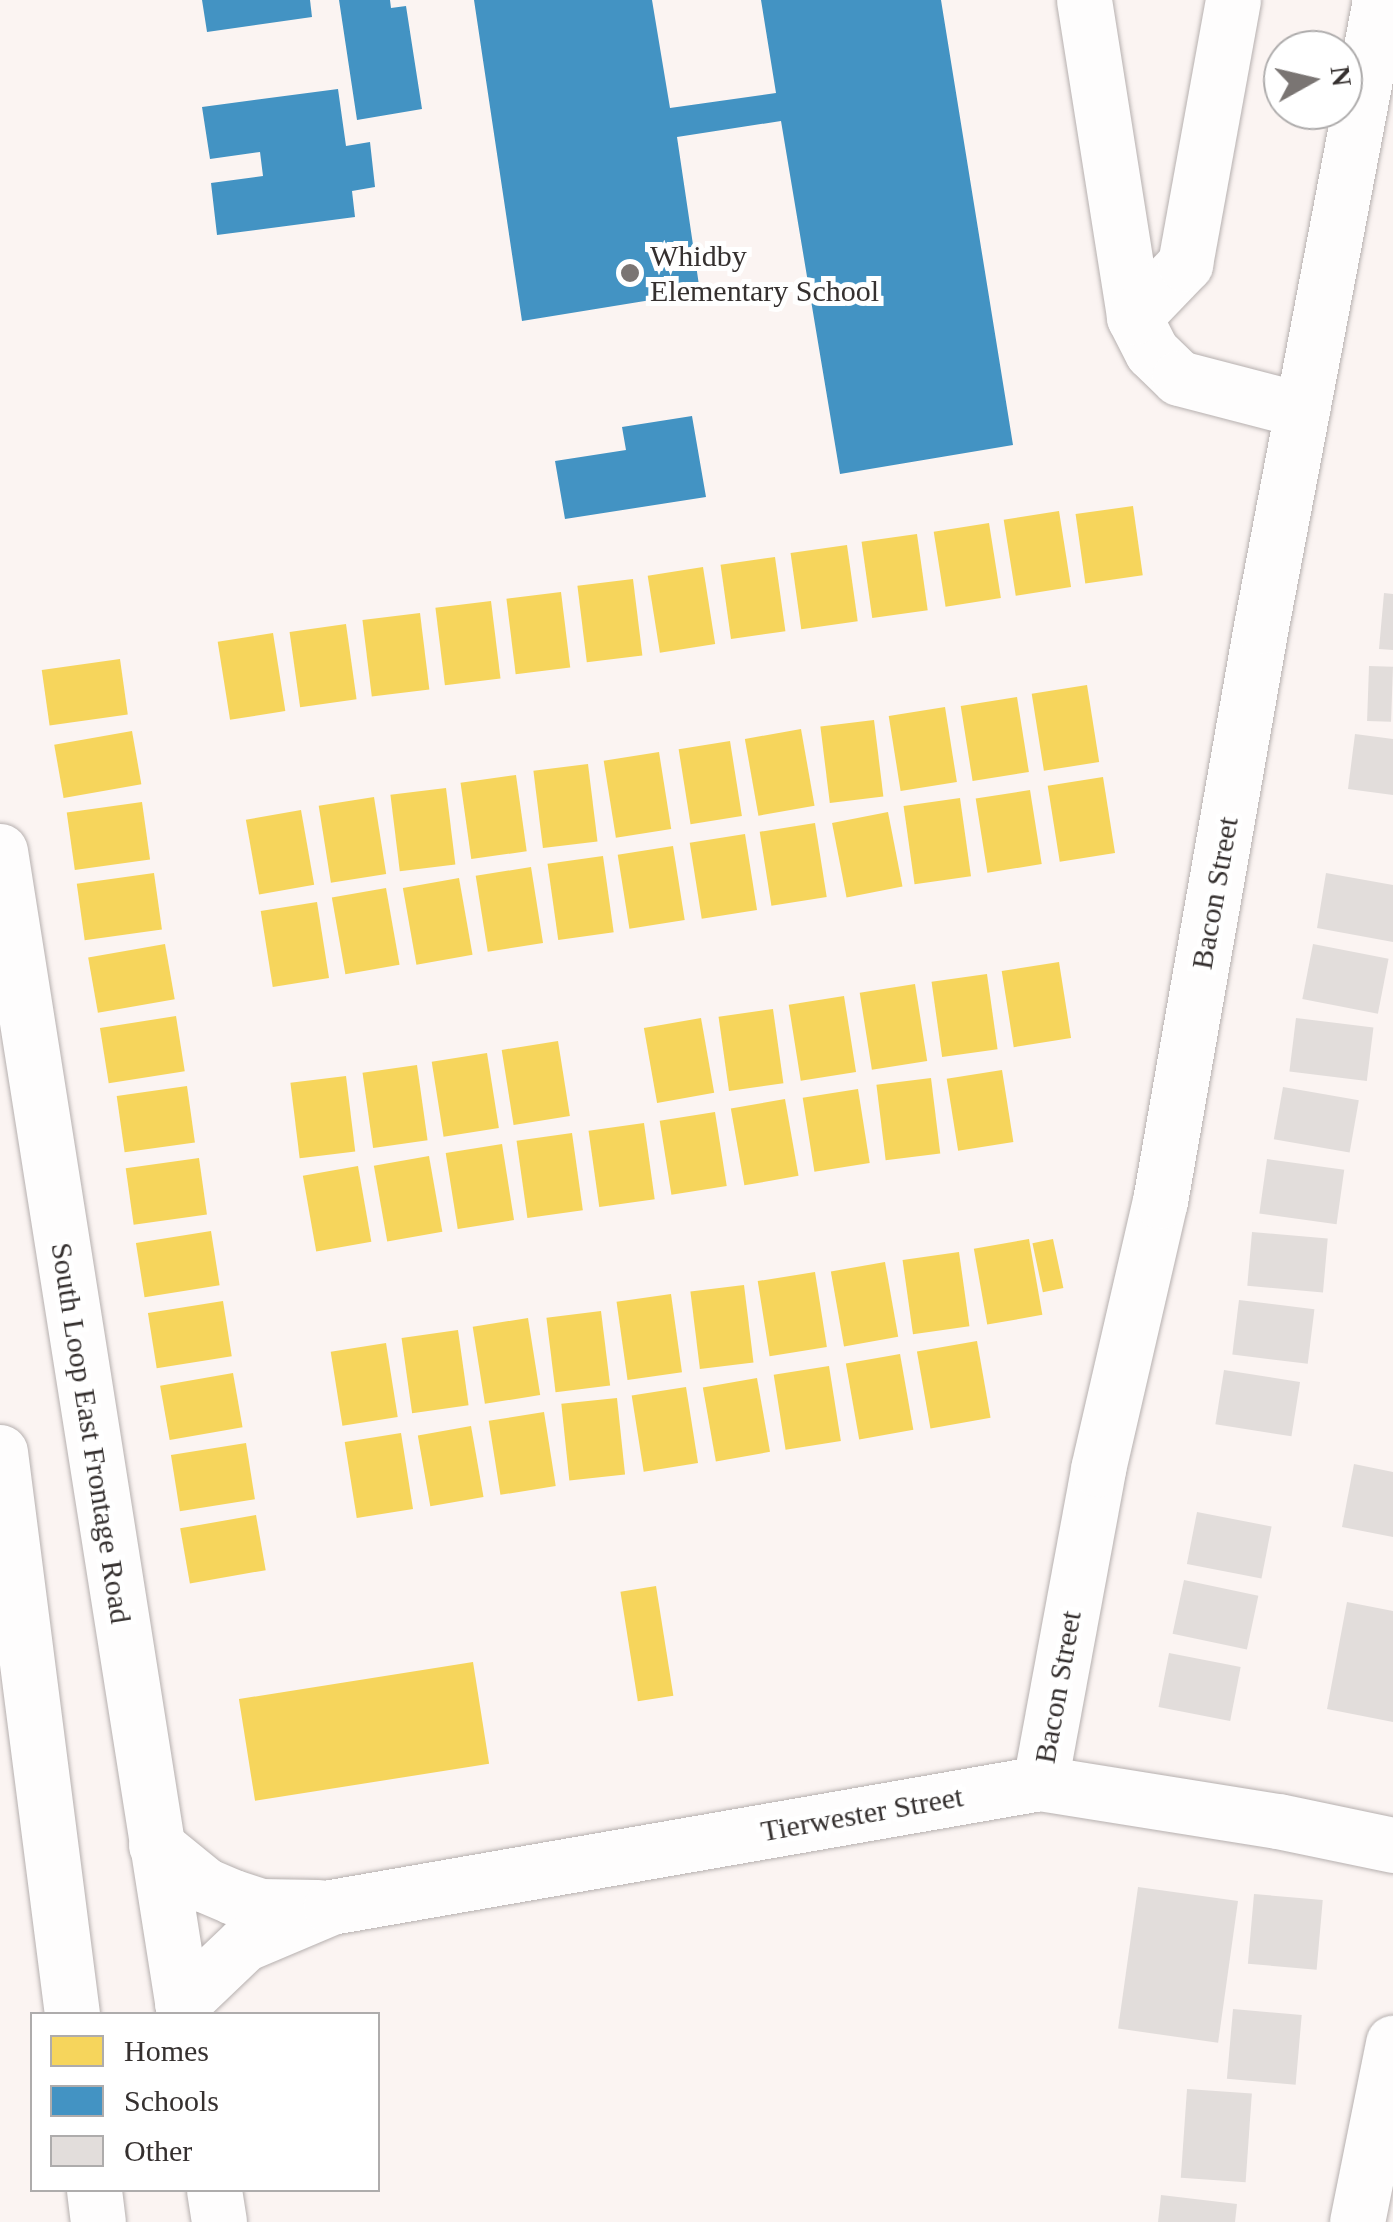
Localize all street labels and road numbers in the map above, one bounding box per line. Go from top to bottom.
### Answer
street label: Bacon Street [1184,814,1246,972]
street label: South Loop East Frontage Road [43,1240,139,1626]
street label: Bacon Street [1027,1608,1089,1766]
street label: Tierwester Street [758,1779,966,1849]

